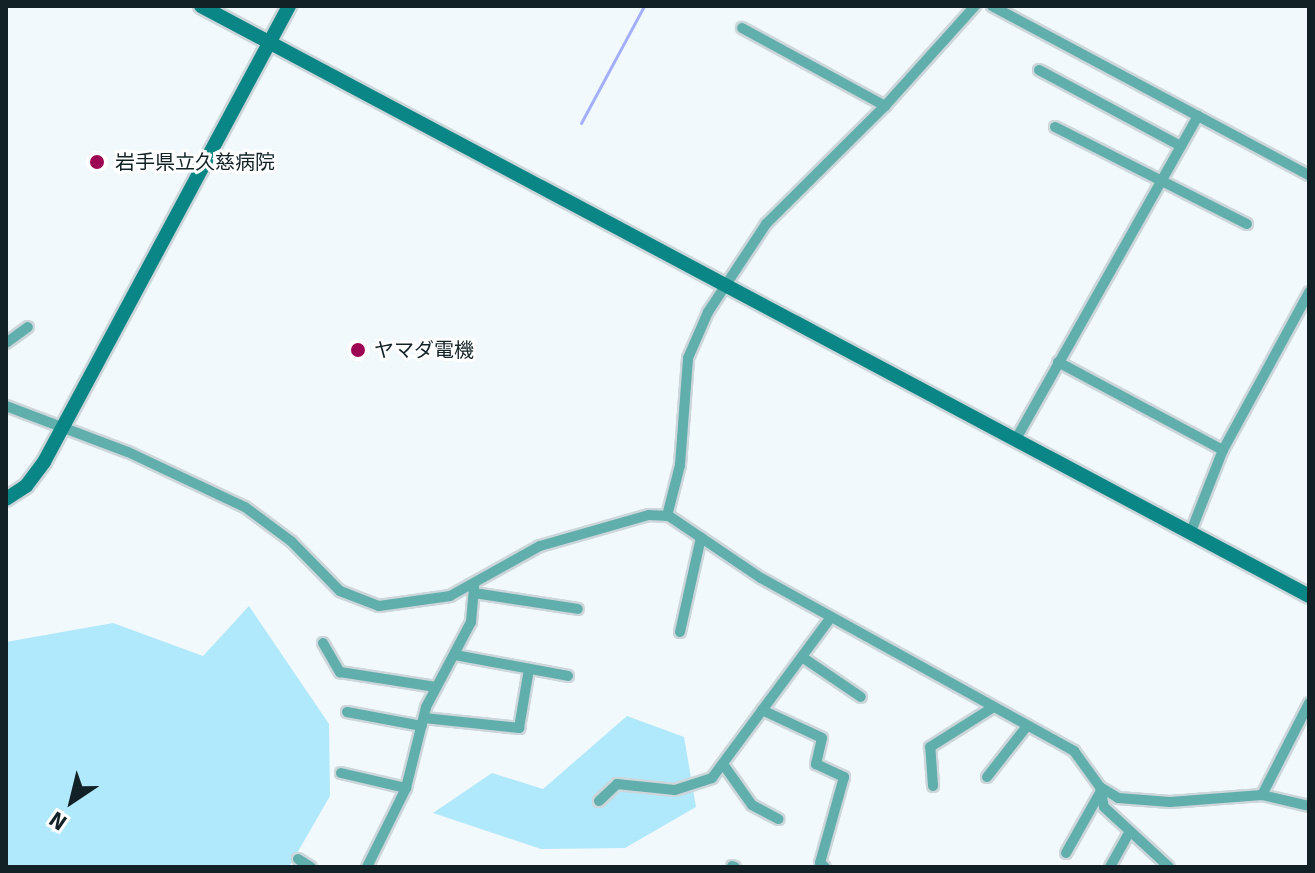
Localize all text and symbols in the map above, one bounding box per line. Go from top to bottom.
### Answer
place label: 岩手県立久慈病院 [115,150,275,174]
marker: 岩手県立久慈病院 [86,151,108,173]
place label: ヤマダ電機 [374,338,474,362]
marker: ヤマダ電機 [349,341,367,359]
north arrow [32,761,112,841]
text: N [44,806,72,837]

